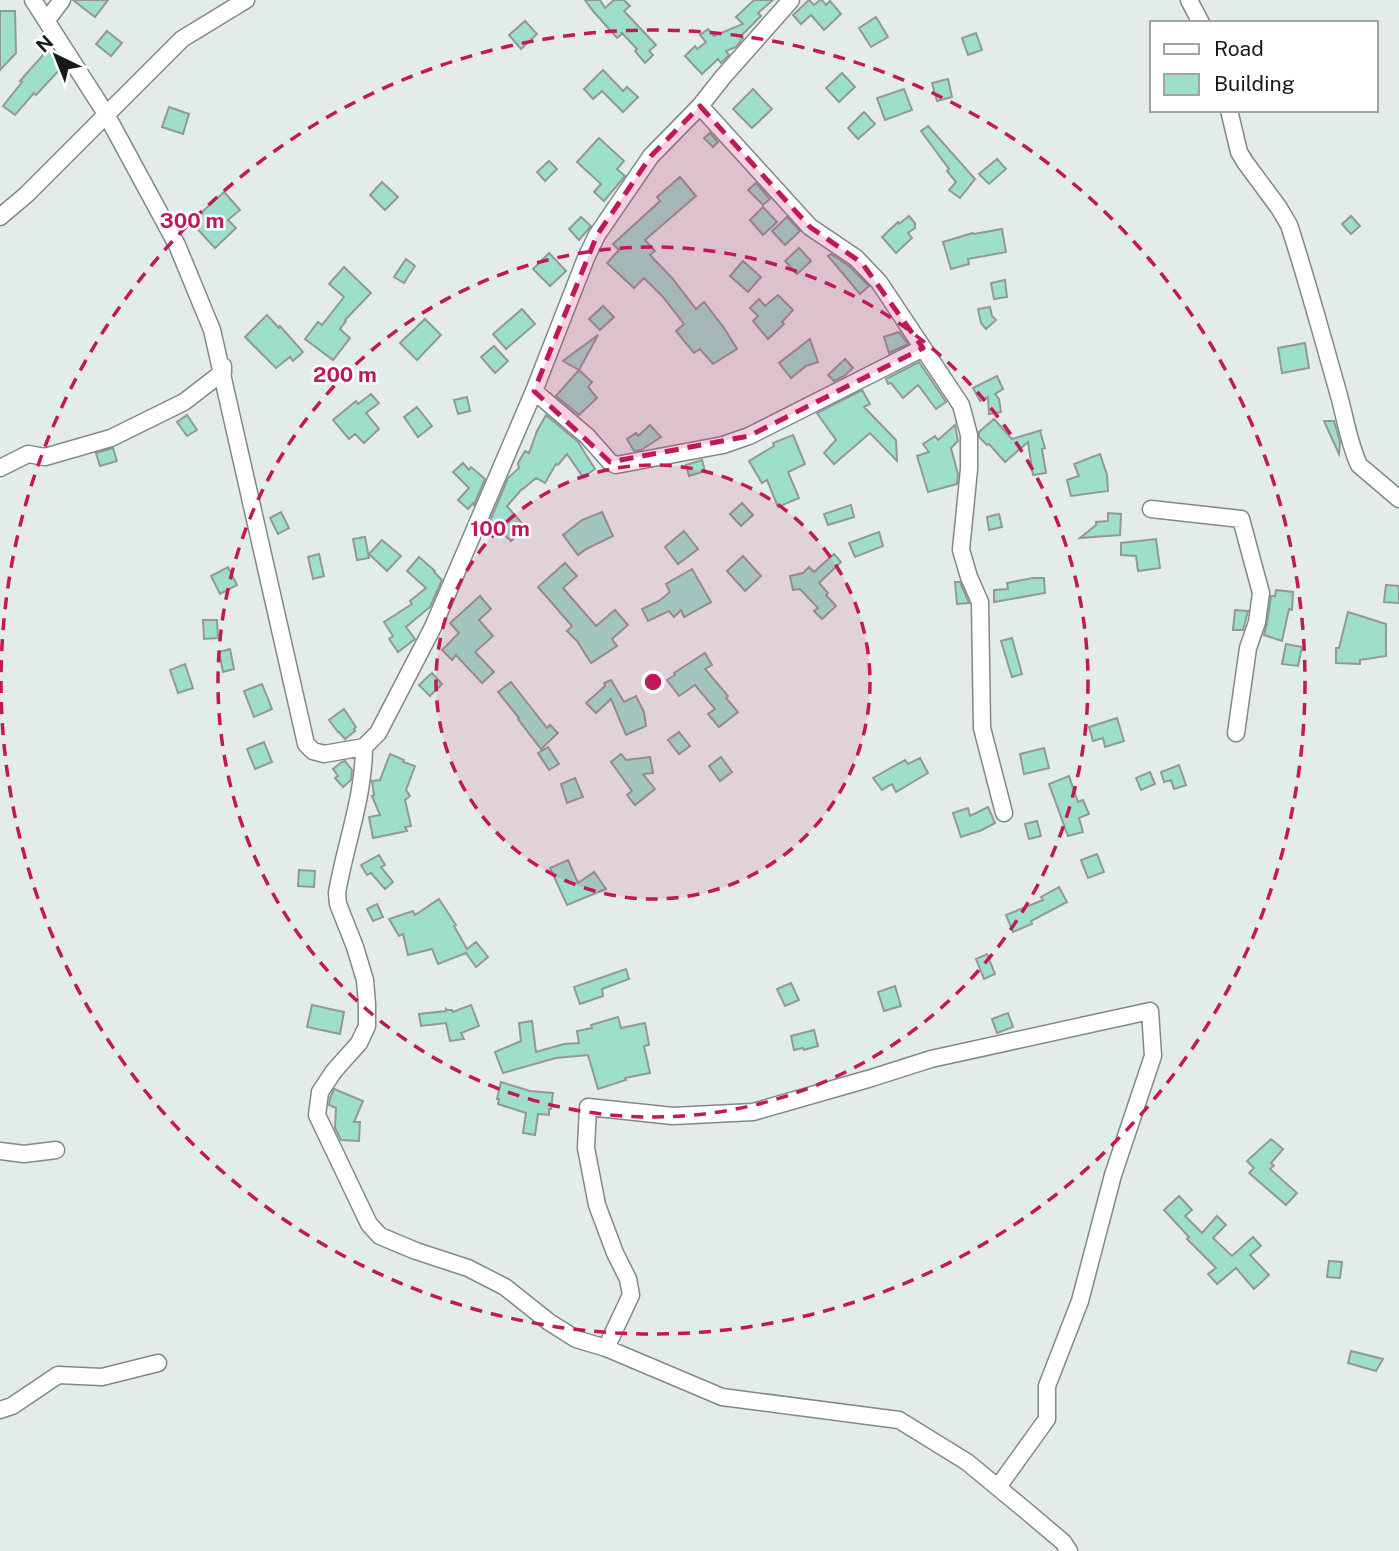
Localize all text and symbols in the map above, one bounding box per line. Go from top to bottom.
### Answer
north arrow [21,21,91,91]
legend [1150,21,1378,112]
text: N [31,30,57,57]
text: Road [1214,36,1264,61]
text: Building [1214,71,1295,96]
text: 300 m [160,208,224,233]
text: 200 m [313,362,377,387]
text: 100 m [470,516,530,541]
centre of rings [641,670,665,694]

